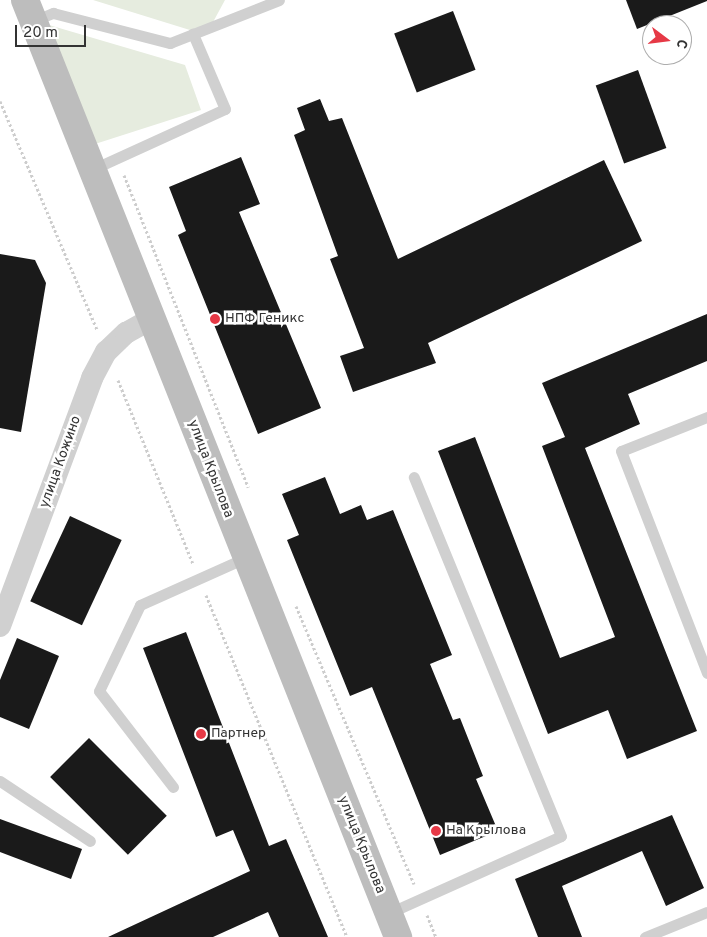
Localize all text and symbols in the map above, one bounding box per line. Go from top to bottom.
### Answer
scale bar [18,15,89,47]
north arrow [642,15,692,65]
text: 20 m [23,24,58,43]
text: С [672,37,690,50]
place label: НПФ Геникс [225,311,304,327]
marker: НПФ Геникс [209,313,221,325]
street label: улица Кожино [37,414,85,510]
street label: улица Крылова [184,418,236,520]
place label: Партнер [211,726,266,742]
marker: Партнер [195,728,207,740]
street label: улица Крылова [334,794,388,896]
place label: На Крылова [446,823,526,839]
marker: На Крылова [430,825,442,837]

